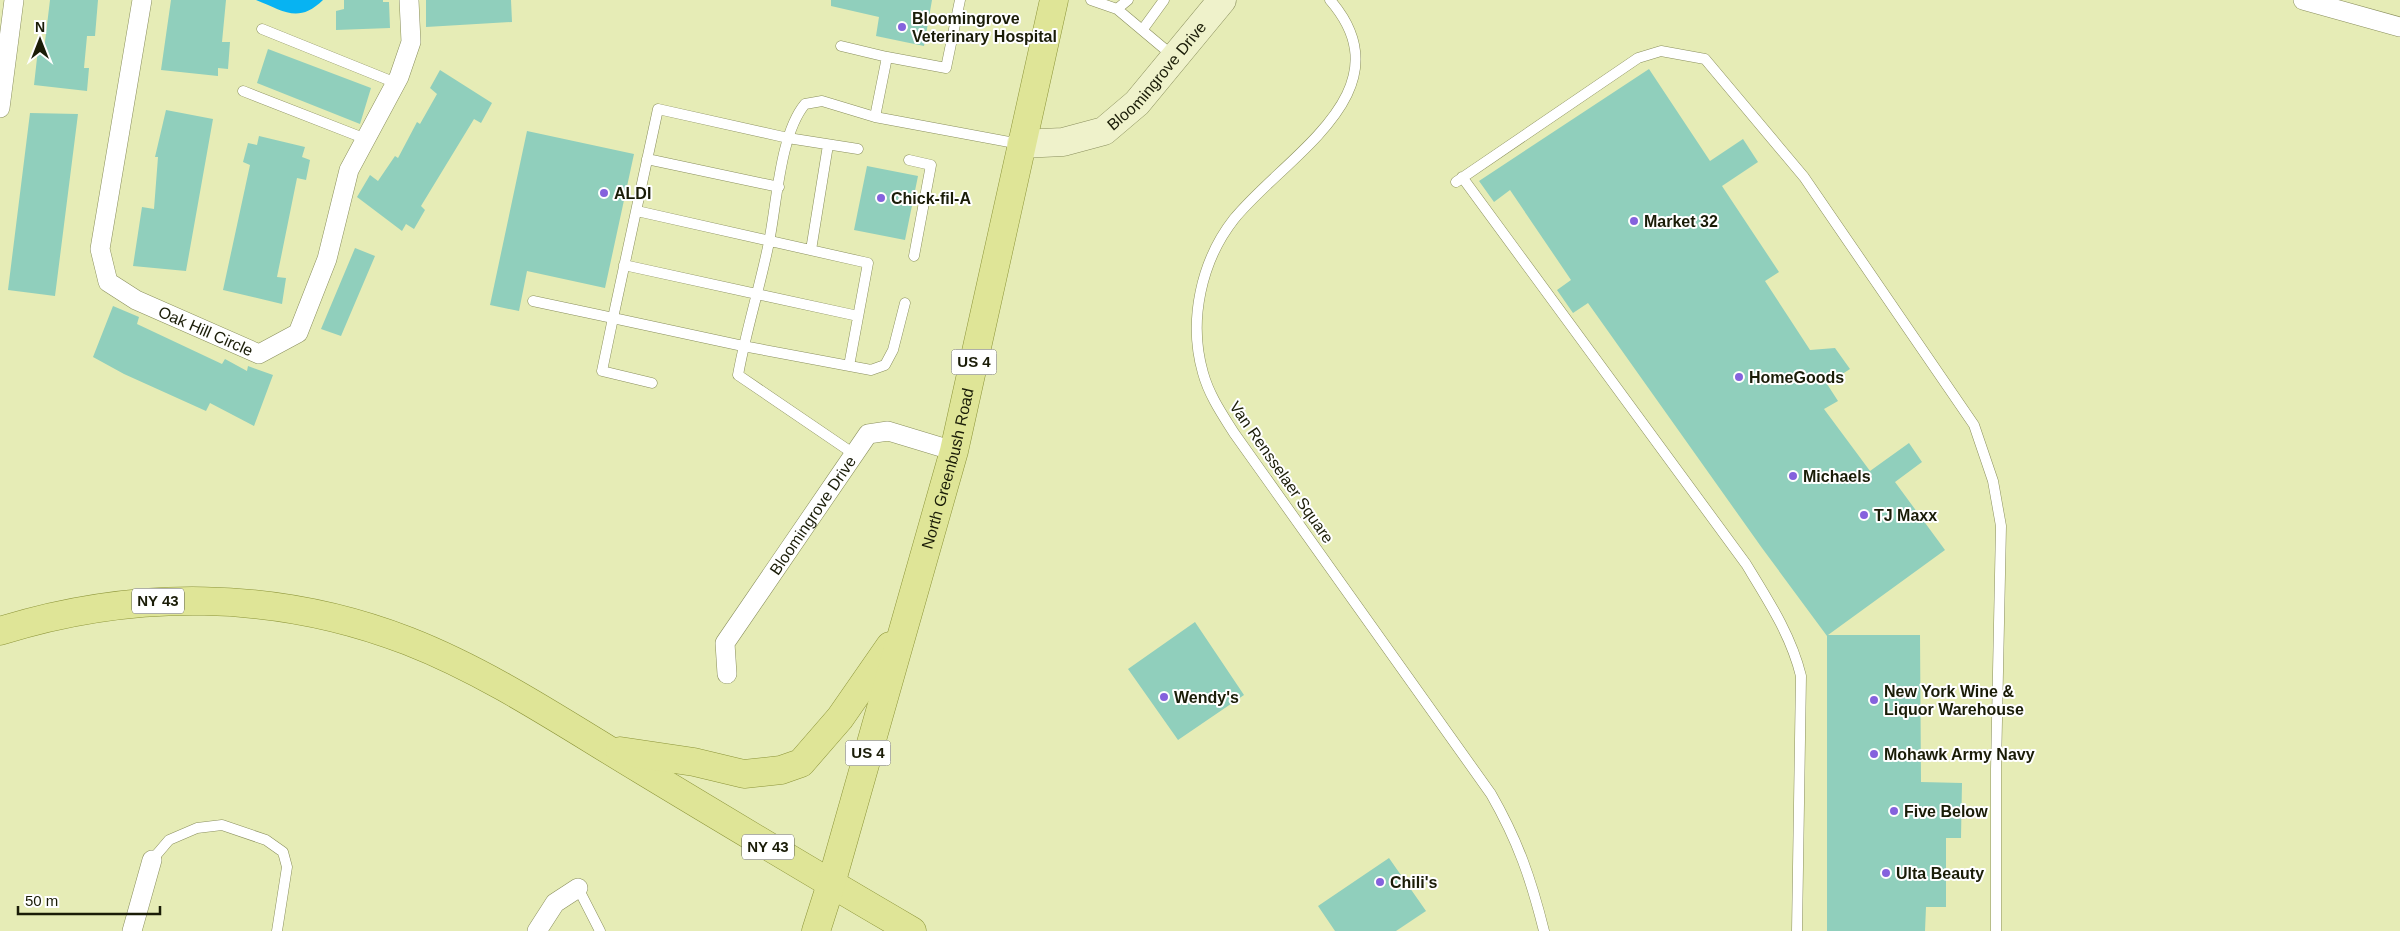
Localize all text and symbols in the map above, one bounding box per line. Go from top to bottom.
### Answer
place label: Bloomingrove Veterinary Hospital [912,10,1057,45]
north arrow [15,15,65,65]
street label: Bloomingrove Drive [1104,18,1210,134]
text: N [35,19,45,35]
marker: Bloomingrove Veterinary Hospital [896,21,908,33]
place label: ALDI [614,185,651,202]
marker: ALDI [598,187,610,199]
place label: Chick-fil-A [891,190,971,207]
marker: Chick-fil-A [875,192,887,204]
place label: Market 32 [1644,213,1718,230]
marker: Market 32 [1628,215,1640,227]
street label: Oak Hill Circle [156,303,256,359]
road number: US 4 [952,350,996,374]
place label: HomeGoods [1749,369,1844,386]
marker: HomeGoods [1733,371,1745,383]
street label: North Greenbush Road [919,386,977,551]
street label: Van Rensselaer Square [1226,398,1337,546]
street label: Bloomingrove Drive [766,453,859,578]
place label: Michaels [1803,468,1871,485]
marker: Michaels [1787,470,1799,482]
place label: TJ Maxx [1874,507,1937,524]
marker: TJ Maxx [1858,509,1870,521]
road number: NY 43 [132,588,184,614]
place label: New York Wine & Liquor Warehouse [1884,683,2024,718]
place label: Wendy's [1174,689,1239,706]
marker: Wendy's [1158,691,1170,703]
marker: New York Wine & Liquor Warehouse [1868,694,1880,706]
road number: US 4 [846,740,890,766]
place label: Mohawk Army Navy [1884,746,2035,763]
marker: Mohawk Army Navy [1868,748,1880,760]
place label: Five Below [1904,803,1988,820]
marker: Five Below [1888,805,1900,817]
road number: NY 43 [742,834,794,860]
place label: Ulta Beauty [1896,865,1984,882]
marker: Ulta Beauty [1880,867,1892,879]
place label: Chili's [1390,874,1437,891]
marker: Chili's [1374,876,1386,888]
scale bar [18,884,160,916]
text: 50 m [25,892,58,909]

